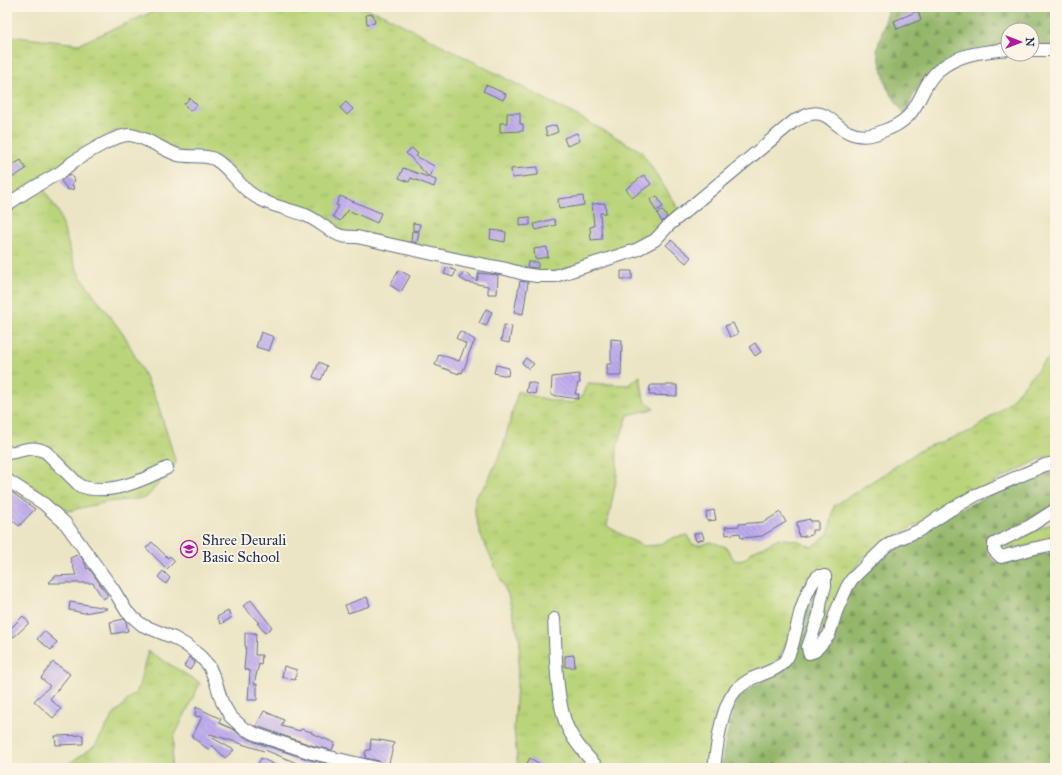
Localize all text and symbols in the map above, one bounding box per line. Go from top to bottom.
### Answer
north arrow [1000,22,1040,62]
text: N [1023,37,1036,47]
place label: Shree Deurali Basic School [202,531,286,566]
school or university icon: Shree Deurali Basic School [179,539,199,559]

